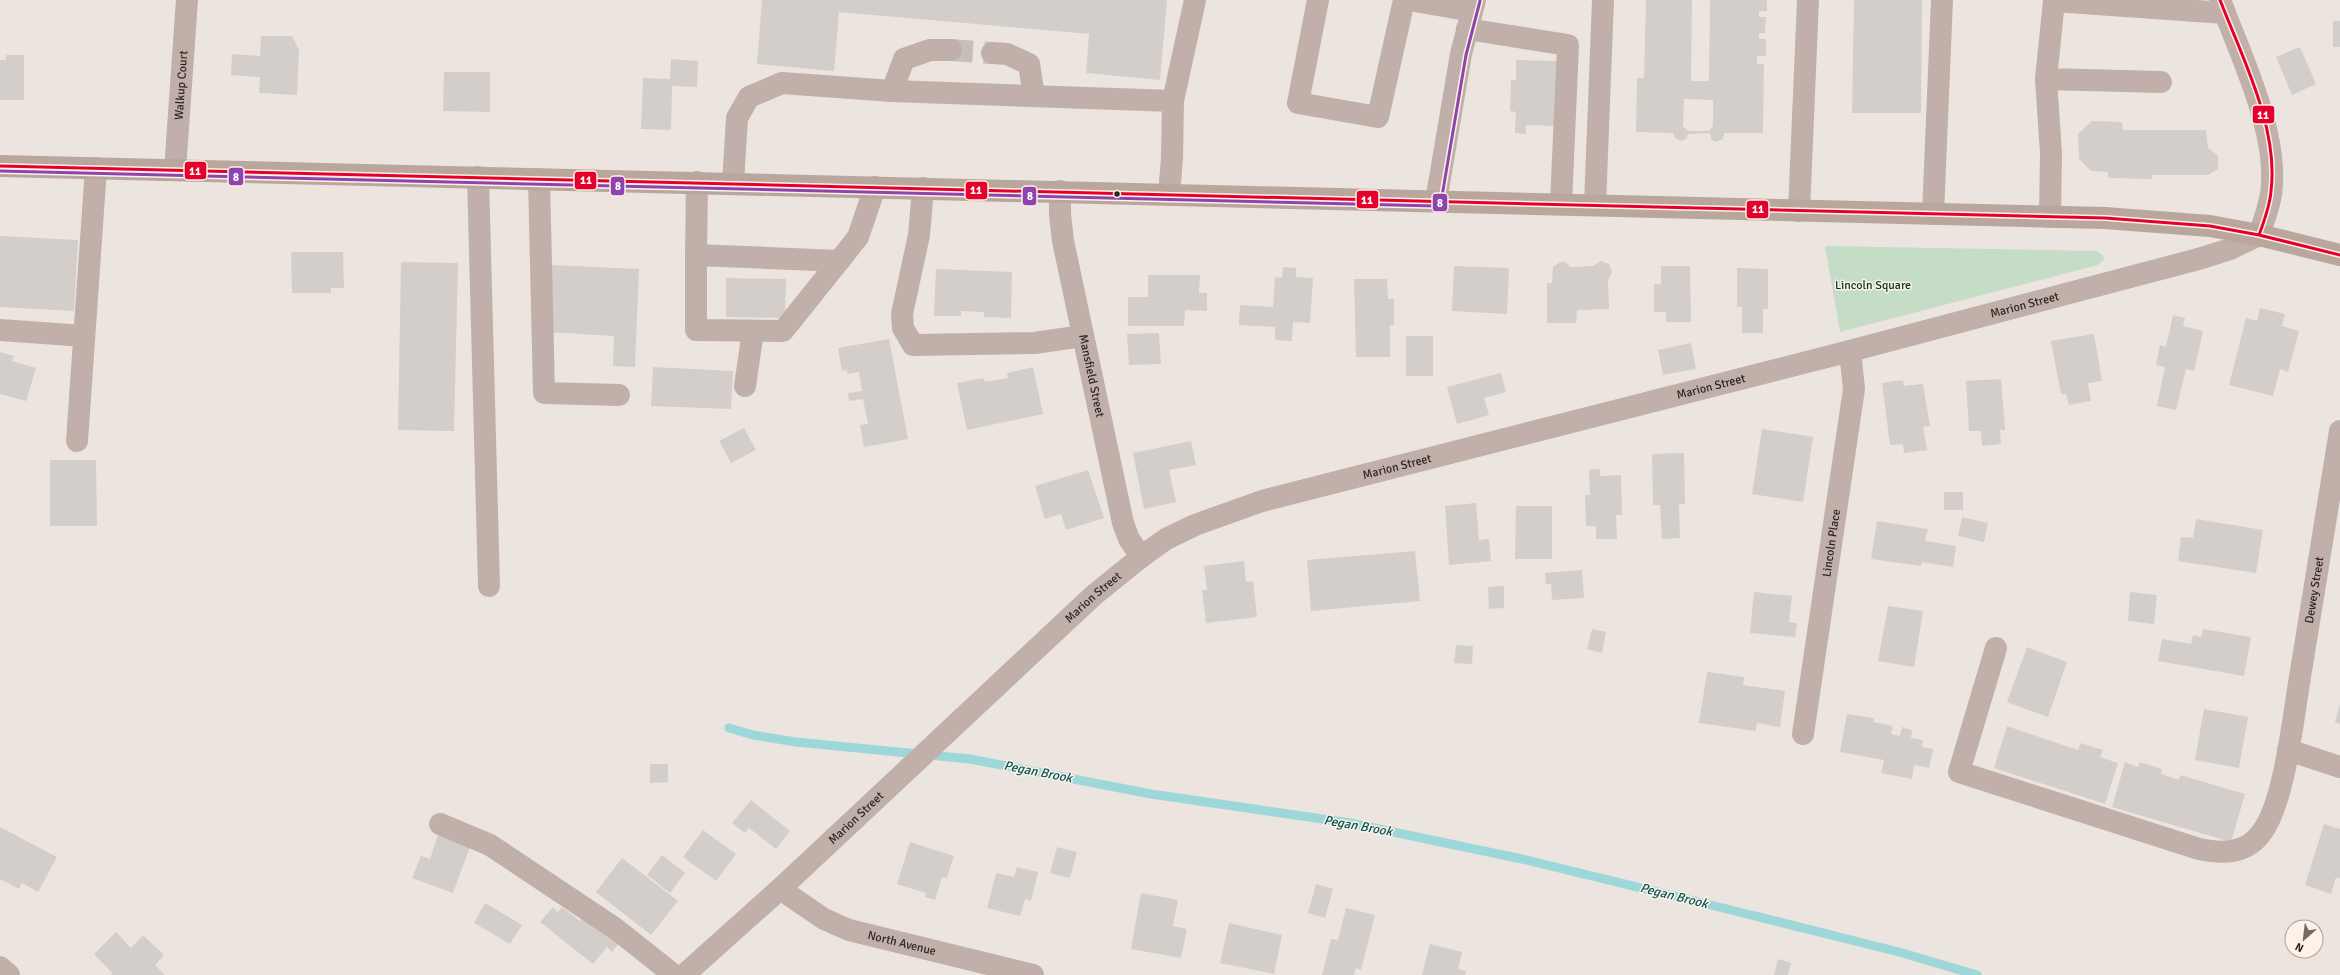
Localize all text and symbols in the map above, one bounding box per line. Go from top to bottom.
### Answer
street label: Walkup Court [171,50,191,120]
line badge: 11 [2252,105,2275,124]
text: 11 [2257,109,2269,122]
line badge: 11 [184,161,207,180]
text: 11 [189,165,201,178]
line badge: 8 [228,167,244,186]
text: 8 [233,171,239,184]
line badge: 11 [574,171,597,190]
text: 11 [580,174,592,187]
line badge: 8 [610,176,625,196]
text: 8 [615,180,621,193]
line badge: 11 [965,181,988,200]
text: 11 [970,184,982,197]
line badge: 8 [1022,186,1037,206]
unlabelled marker [1112,189,1122,199]
text: 8 [1027,190,1033,203]
line badge: 11 [1356,190,1379,209]
line badge: 8 [1432,193,1448,212]
text: 11 [1361,194,1373,207]
text: 8 [1437,197,1443,210]
line badge: 11 [1746,200,1769,219]
text: 11 [1752,203,1764,216]
park label: Lincoln Square [1835,278,1911,293]
street label: Marion Street [1989,289,2060,321]
street label: Mansfield Street [1076,333,1108,419]
street label: Marion Street [1675,370,1747,402]
street label: Marion Street [1361,451,1433,483]
street label: Lincoln Place [1819,508,1844,578]
street label: Dewey Street [2301,555,2327,625]
street label: Marion Street [1062,568,1125,626]
water label: Pegan Brook [1003,758,1075,787]
street label: Marion Street [825,788,887,847]
water label: Pegan Brook [1323,812,1395,840]
water label: Pegan Brook [1638,880,1711,912]
north arrow [2284,919,2324,959]
street label: North Avenue [866,927,938,959]
text: N [2293,940,2306,955]

